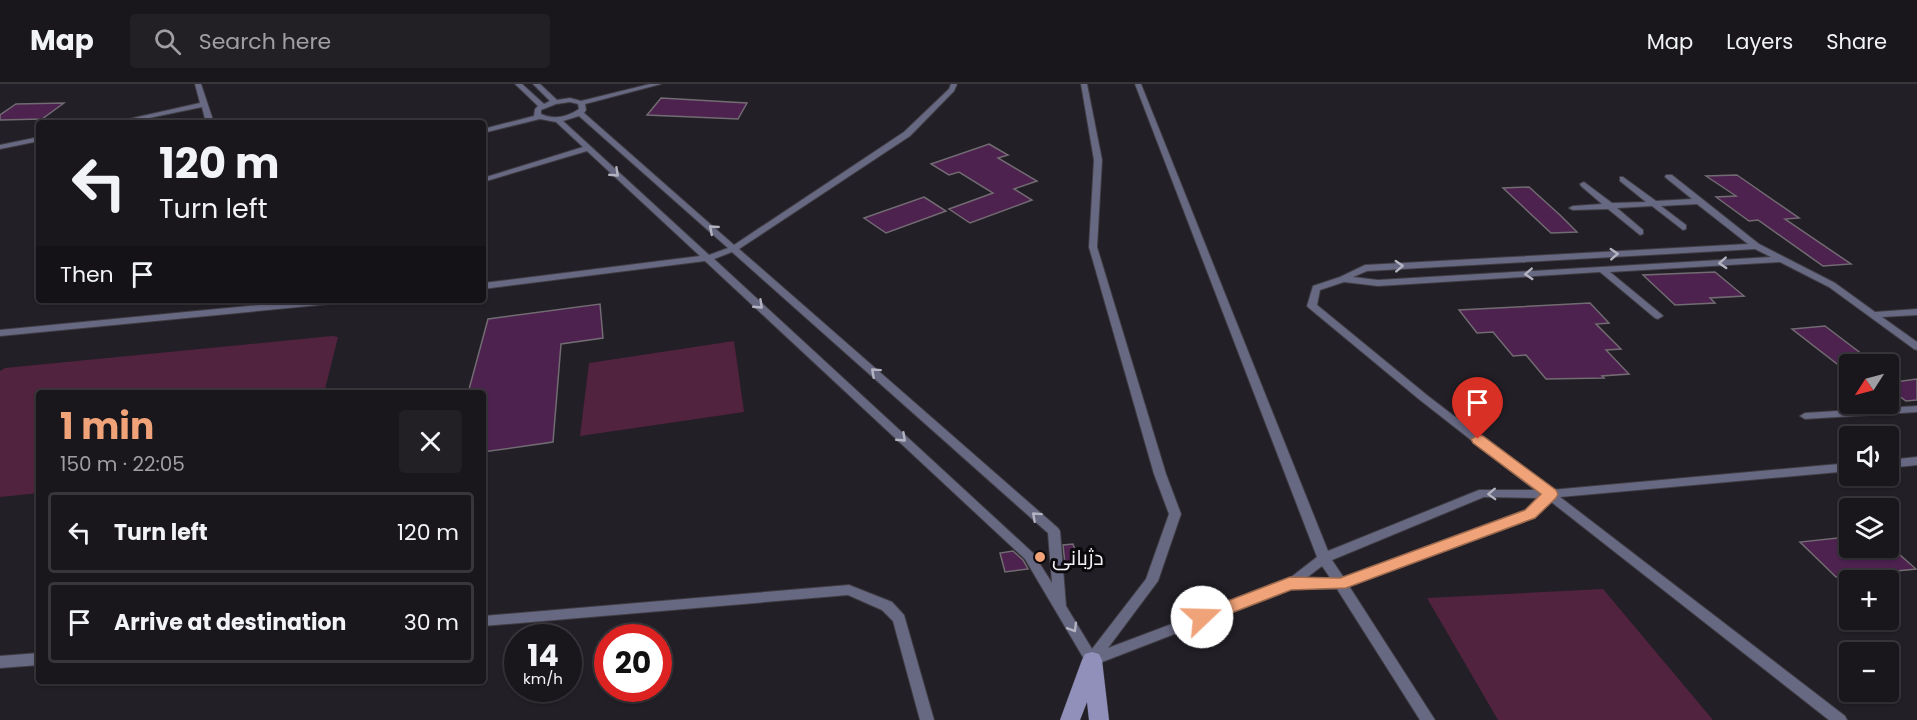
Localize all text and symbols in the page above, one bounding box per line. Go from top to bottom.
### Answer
search box [130,14,550,68]
text: Map [30,21,94,60]
icon: search [151,25,184,58]
text: Search here [199,26,331,57]
text: Map [1647,27,1693,56]
text: Layers [1726,27,1793,56]
text: Share [1826,27,1887,56]
text: 120 m [159,134,280,193]
icon: left [60,144,138,222]
one-way arrow [609,166,619,177]
text: Turn left [159,190,268,227]
one-way arrow [709,225,720,236]
one-way arrow [1610,248,1619,261]
one-way arrow [1719,256,1728,269]
icon: arrive [126,258,159,291]
text: Then [60,259,114,290]
one-way arrow [1394,260,1403,273]
one-way arrow [1524,268,1533,281]
one-way arrow [751,298,762,309]
north arrow [1839,354,1899,414]
map controls [1839,354,1899,702]
one-way arrow [871,368,882,379]
pin [1452,377,1503,439]
icon: arrive [1461,386,1494,419]
text: 1 min [60,401,154,452]
button: close [399,410,462,473]
button: sound [1839,426,1899,486]
one-way arrow [895,431,905,442]
text: 150 m · 22:05 [60,450,185,478]
one-way arrow [1487,488,1496,500]
button: layers [1839,498,1899,558]
one-way arrow [1032,512,1043,523]
icon: left [63,516,96,549]
text: Turn left [114,517,208,548]
text: 120 m [397,517,459,548]
place label: دژبانی [1052,543,1104,572]
marker: دژبانی [1033,550,1047,564]
button: + [1839,570,1899,630]
position arrow [1170,585,1234,649]
icon: arrive [63,606,96,639]
text: Arrive at destination [114,607,346,638]
text: 30 m [404,607,459,638]
one-way arrow [1065,622,1077,632]
speed limit sign: 20 [594,624,672,702]
text: 14 [527,634,559,677]
button: − [1839,642,1899,702]
text: km/h [523,668,563,689]

